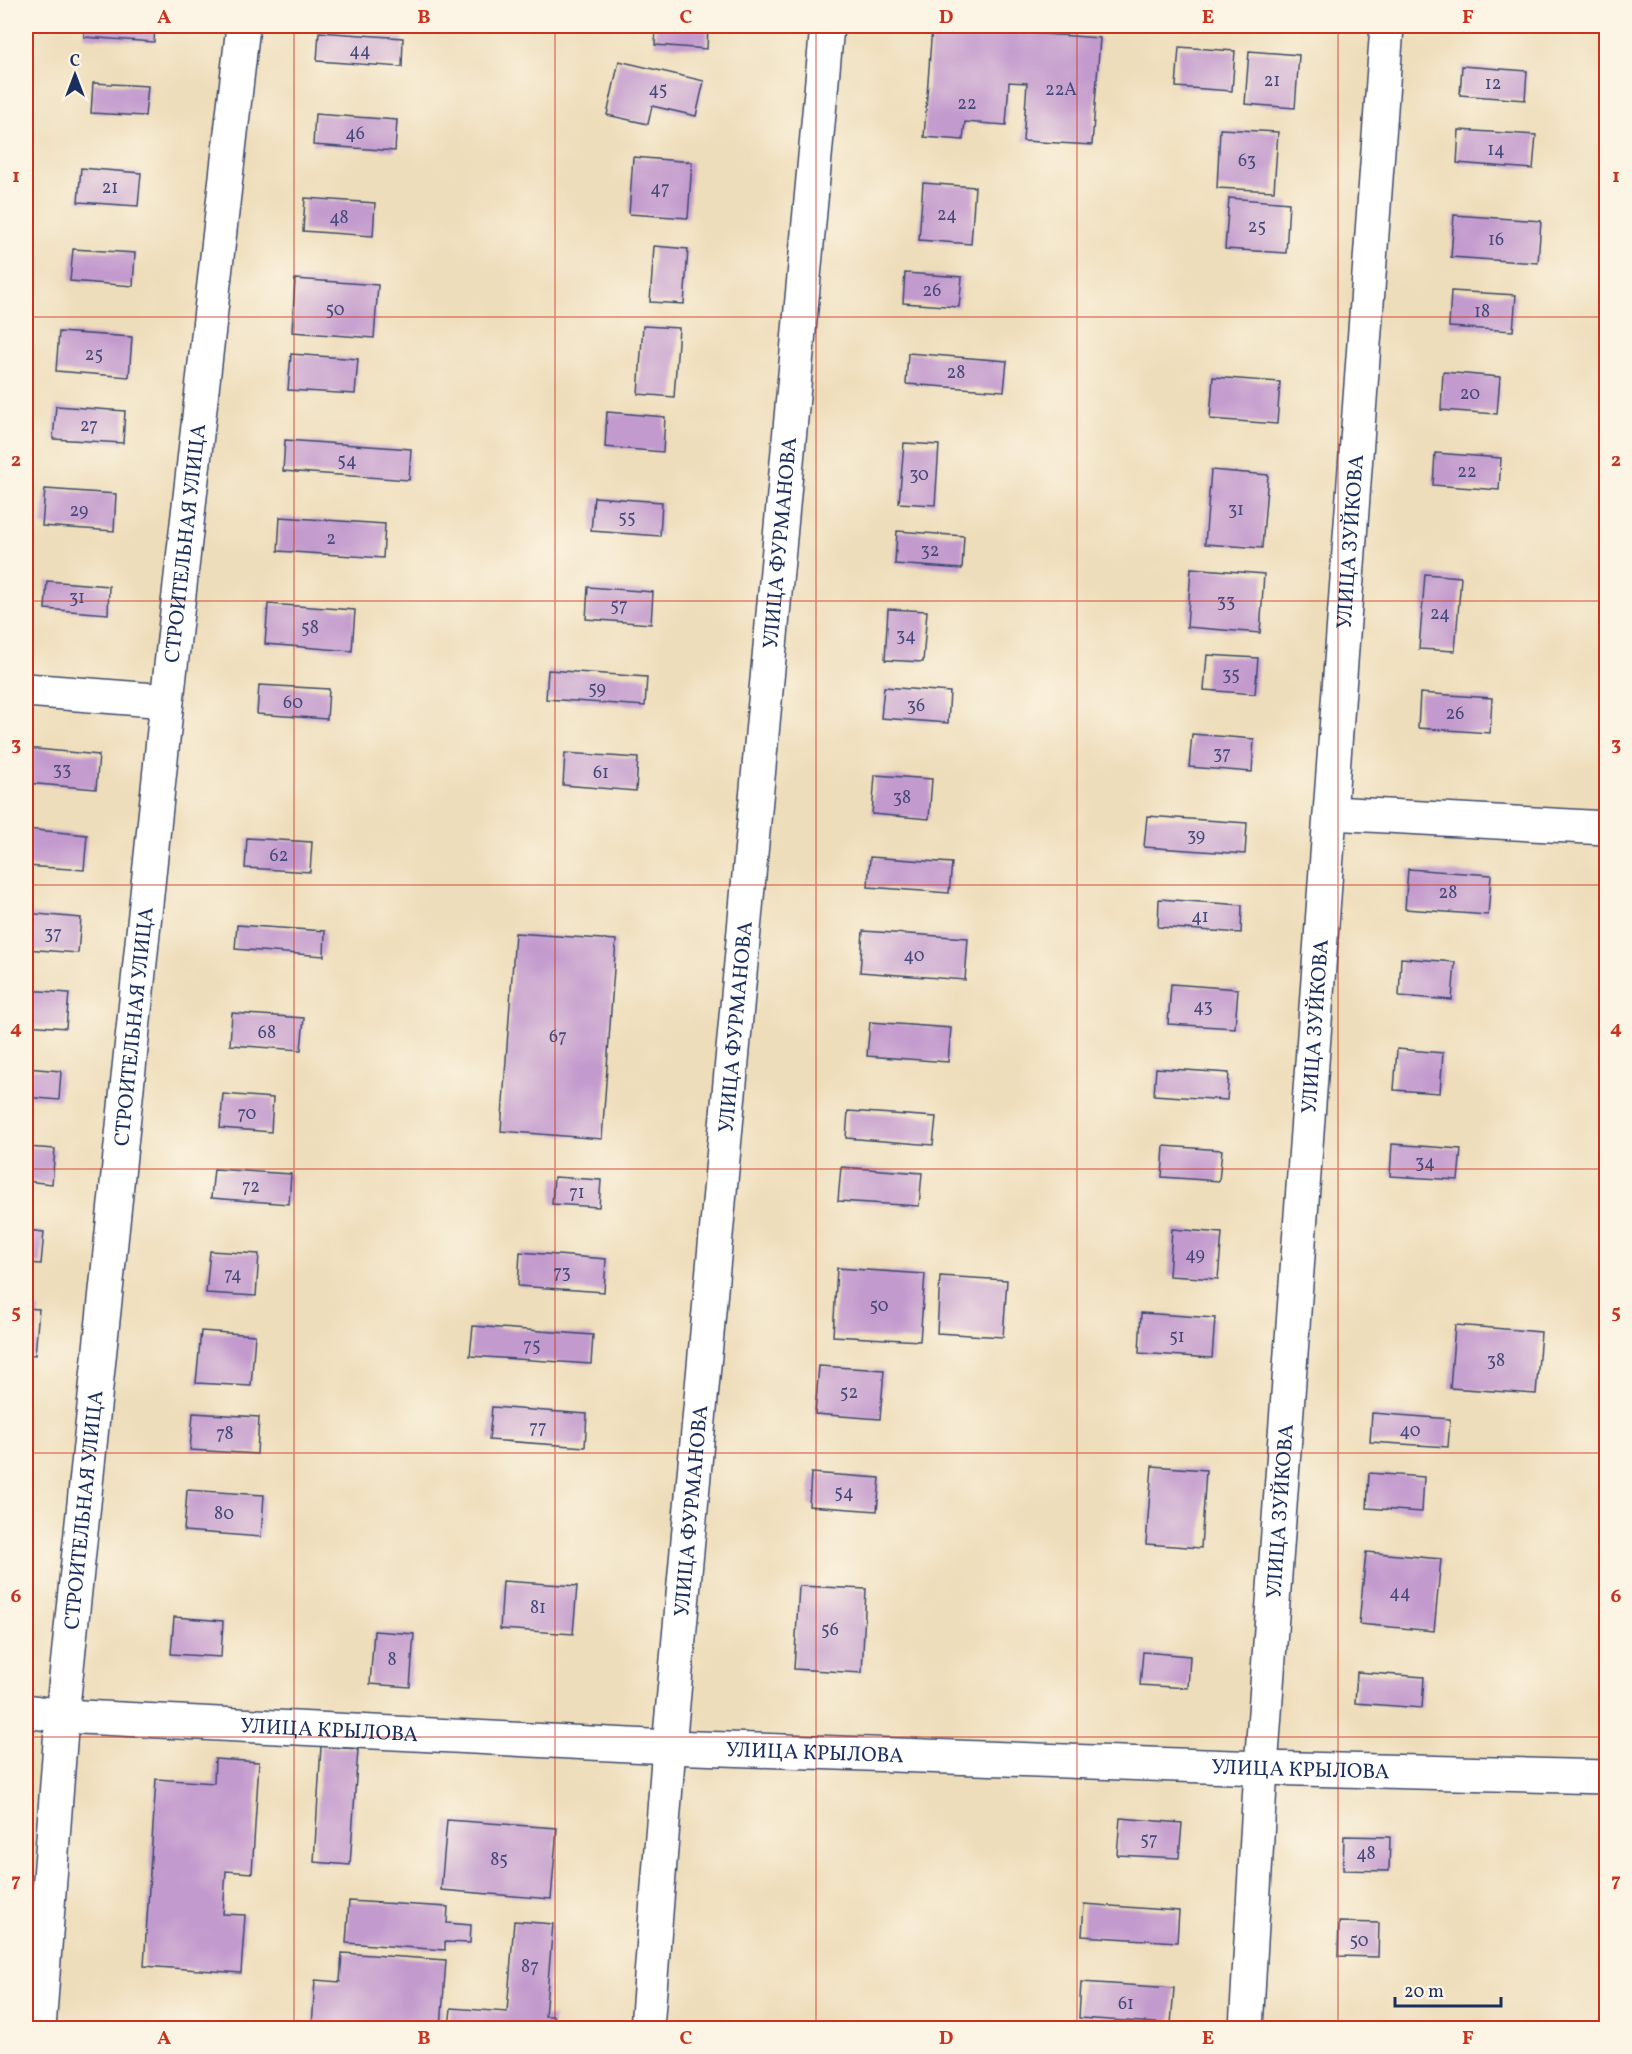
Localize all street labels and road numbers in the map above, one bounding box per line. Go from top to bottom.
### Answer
street label: СТРОИТЕЛЬНАЯ УЛИЦА [158,422,214,665]
street label: УЛИЦА ФУРМАНОВА [757,436,805,650]
street label: УЛИЦА ЗУЙКОВА [1330,453,1372,630]
street label: СТРОИТЕЛЬНАЯ УЛИЦА [108,905,162,1148]
street label: УЛИЦА ФУРМАНОВА [712,920,761,1134]
street label: УЛИЦА ЗУЙКОВА [1295,938,1337,1115]
street label: СТРОИТЕЛЬНАЯ УЛИЦА [58,1389,112,1631]
street label: УЛИЦА ФУРМАНОВА [668,1404,716,1618]
street label: УЛИЦА ЗУЙКОВА [1260,1423,1302,1599]
street label: УЛИЦА КРЫЛОВА [240,1712,419,1750]
street label: УЛИЦА КРЫЛОВА [725,1736,904,1771]
street label: УЛИЦА КРЫЛОВА [1211,1753,1390,1787]

